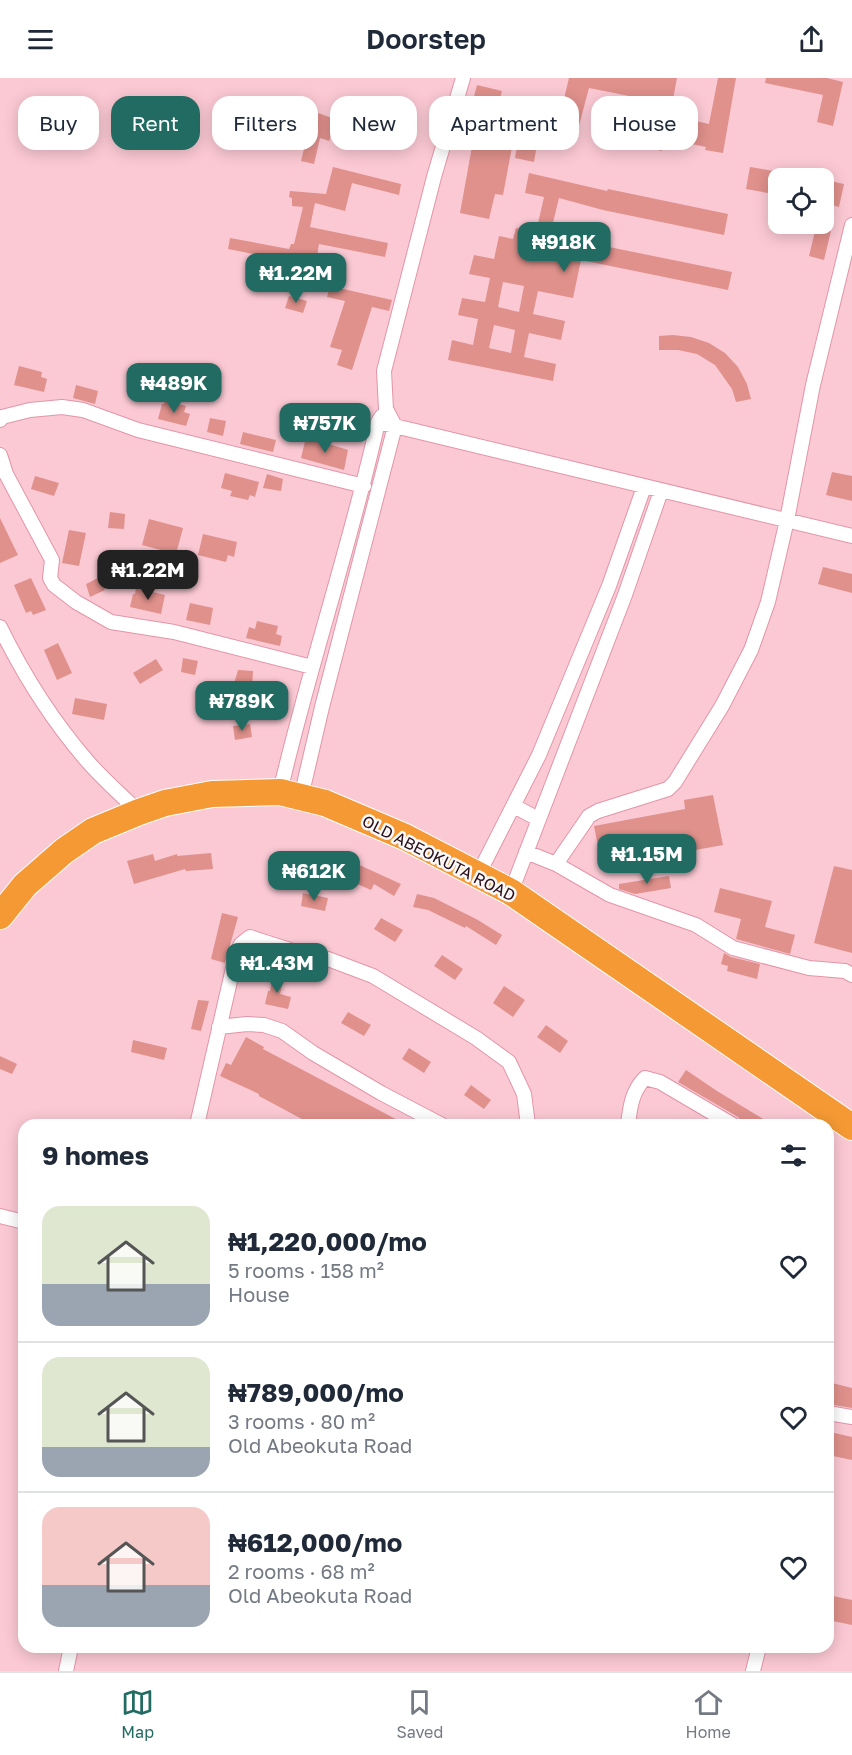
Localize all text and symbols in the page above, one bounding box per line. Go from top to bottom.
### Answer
icon: menu [24,23,57,56]
text: Doorstep [366,23,486,55]
icon: share [795,23,828,56]
chip: Buy [18,96,99,150]
chip: Rent [111,96,200,150]
chip: Filters [212,96,318,150]
chip: New [330,96,417,150]
chip: Apartment [429,96,579,150]
chip: House [591,96,698,150]
map controls [768,168,834,234]
button: locate [768,168,834,234]
pin: ₦918K [522,222,606,273]
text: ₦918K [532,229,596,253]
pin: ₦1.22M [247,253,345,304]
text: ₦1.22M [259,260,333,284]
pin: ₦489K [132,363,216,414]
text: ₦489K [141,370,207,394]
pin: ₦757K [283,403,367,454]
text: ₦757K [294,410,356,434]
pin: ₦1.22M [99,550,197,601]
text: ₦1.22M [111,557,185,581]
pin: ₦789K [200,681,284,732]
text: ₦789K [209,688,275,712]
street label: OLD ABEOKUTA ROAD [359,811,519,905]
pin: ₦1.15M [598,834,696,885]
text: ₦1.15M [611,841,683,865]
pin: ₦612K [272,851,356,902]
text: ₦612K [282,858,346,882]
pin: ₦1.43M [228,943,326,994]
text: ₦1.43M [240,950,314,974]
icon: filters [777,1139,810,1172]
text: 9 homes [42,1140,149,1171]
text: ₦1,220,000/mo [228,1226,427,1257]
icon: home [90,1230,162,1302]
icon: heart [777,1250,810,1283]
text: 5 rooms · 158 m² [228,1258,384,1282]
text: House [228,1282,290,1306]
text: ₦789,000/mo [228,1377,404,1408]
icon: home [90,1381,162,1453]
icon: heart [777,1401,810,1434]
text: 3 rooms · 80 m² [228,1409,375,1433]
text: Old Abeokuta Road [228,1433,412,1457]
text: ₦612,000/mo [228,1527,402,1558]
icon: home [90,1531,162,1603]
icon: heart [777,1551,810,1584]
text: 2 rooms · 68 m² [228,1559,375,1583]
text: Old Abeokuta Road [228,1583,412,1607]
tab: Map [121,1686,154,1742]
tab: Saved [397,1686,443,1742]
tab: Home [686,1686,731,1742]

